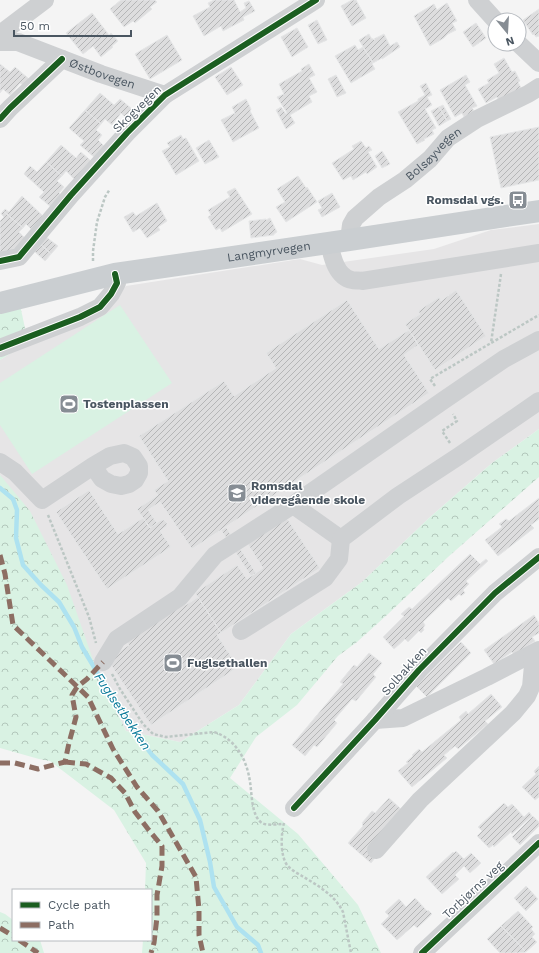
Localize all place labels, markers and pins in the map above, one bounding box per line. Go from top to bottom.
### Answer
bus stop icon: Romsdal vgs. [507,189,529,211]
place label: Romsdal vgs. [426,193,504,207]
sports icon: Tostenplassen [58,393,80,415]
place label: Tostenplassen [83,397,169,411]
place label: Romsdal videregående skole [250,479,365,507]
school or university icon: Romsdal videregående skole [226,482,248,504]
sports icon: Fuglsethallen [162,652,184,674]
place label: Fuglsethallen [187,656,267,670]

